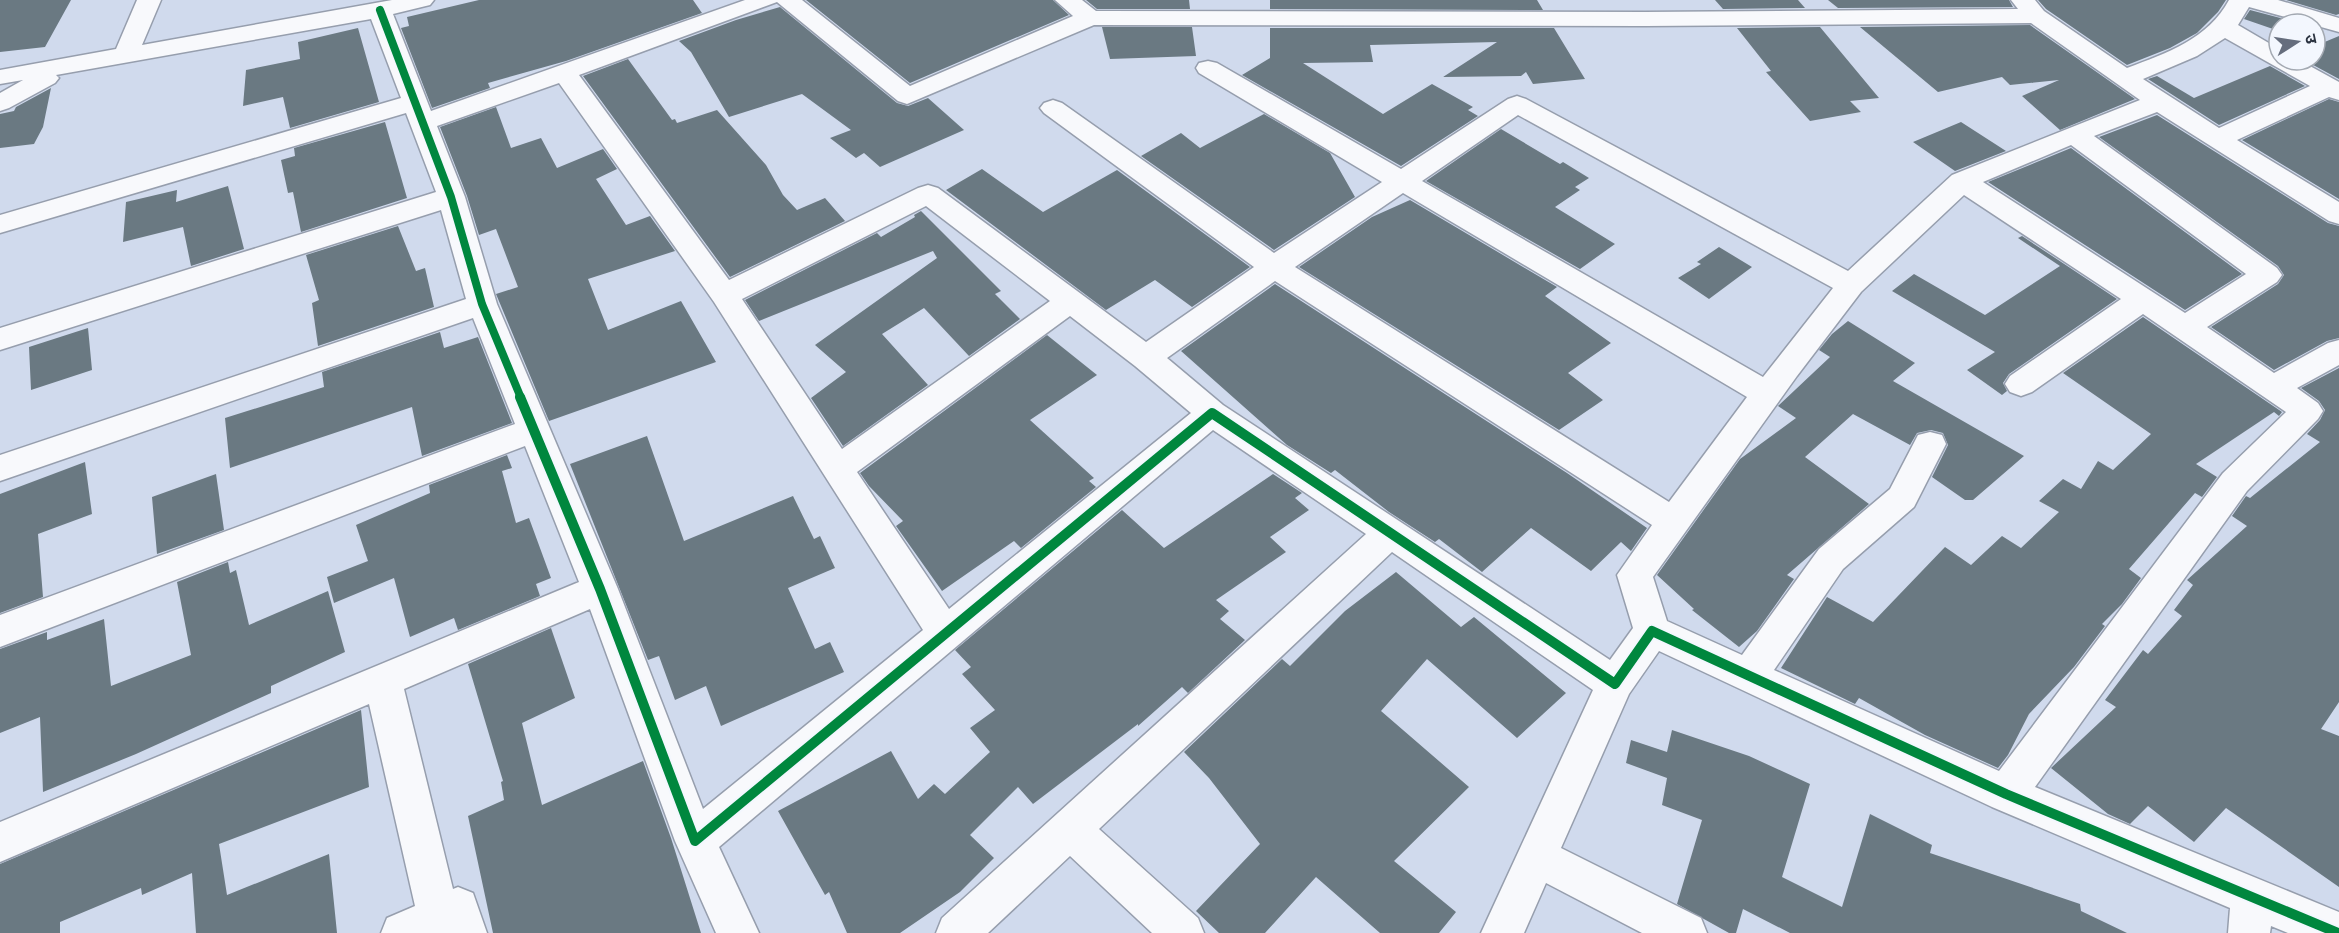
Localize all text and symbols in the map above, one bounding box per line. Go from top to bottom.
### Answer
north arrow [2267,12,2327,72]
text: उ [2301,32,2322,46]

